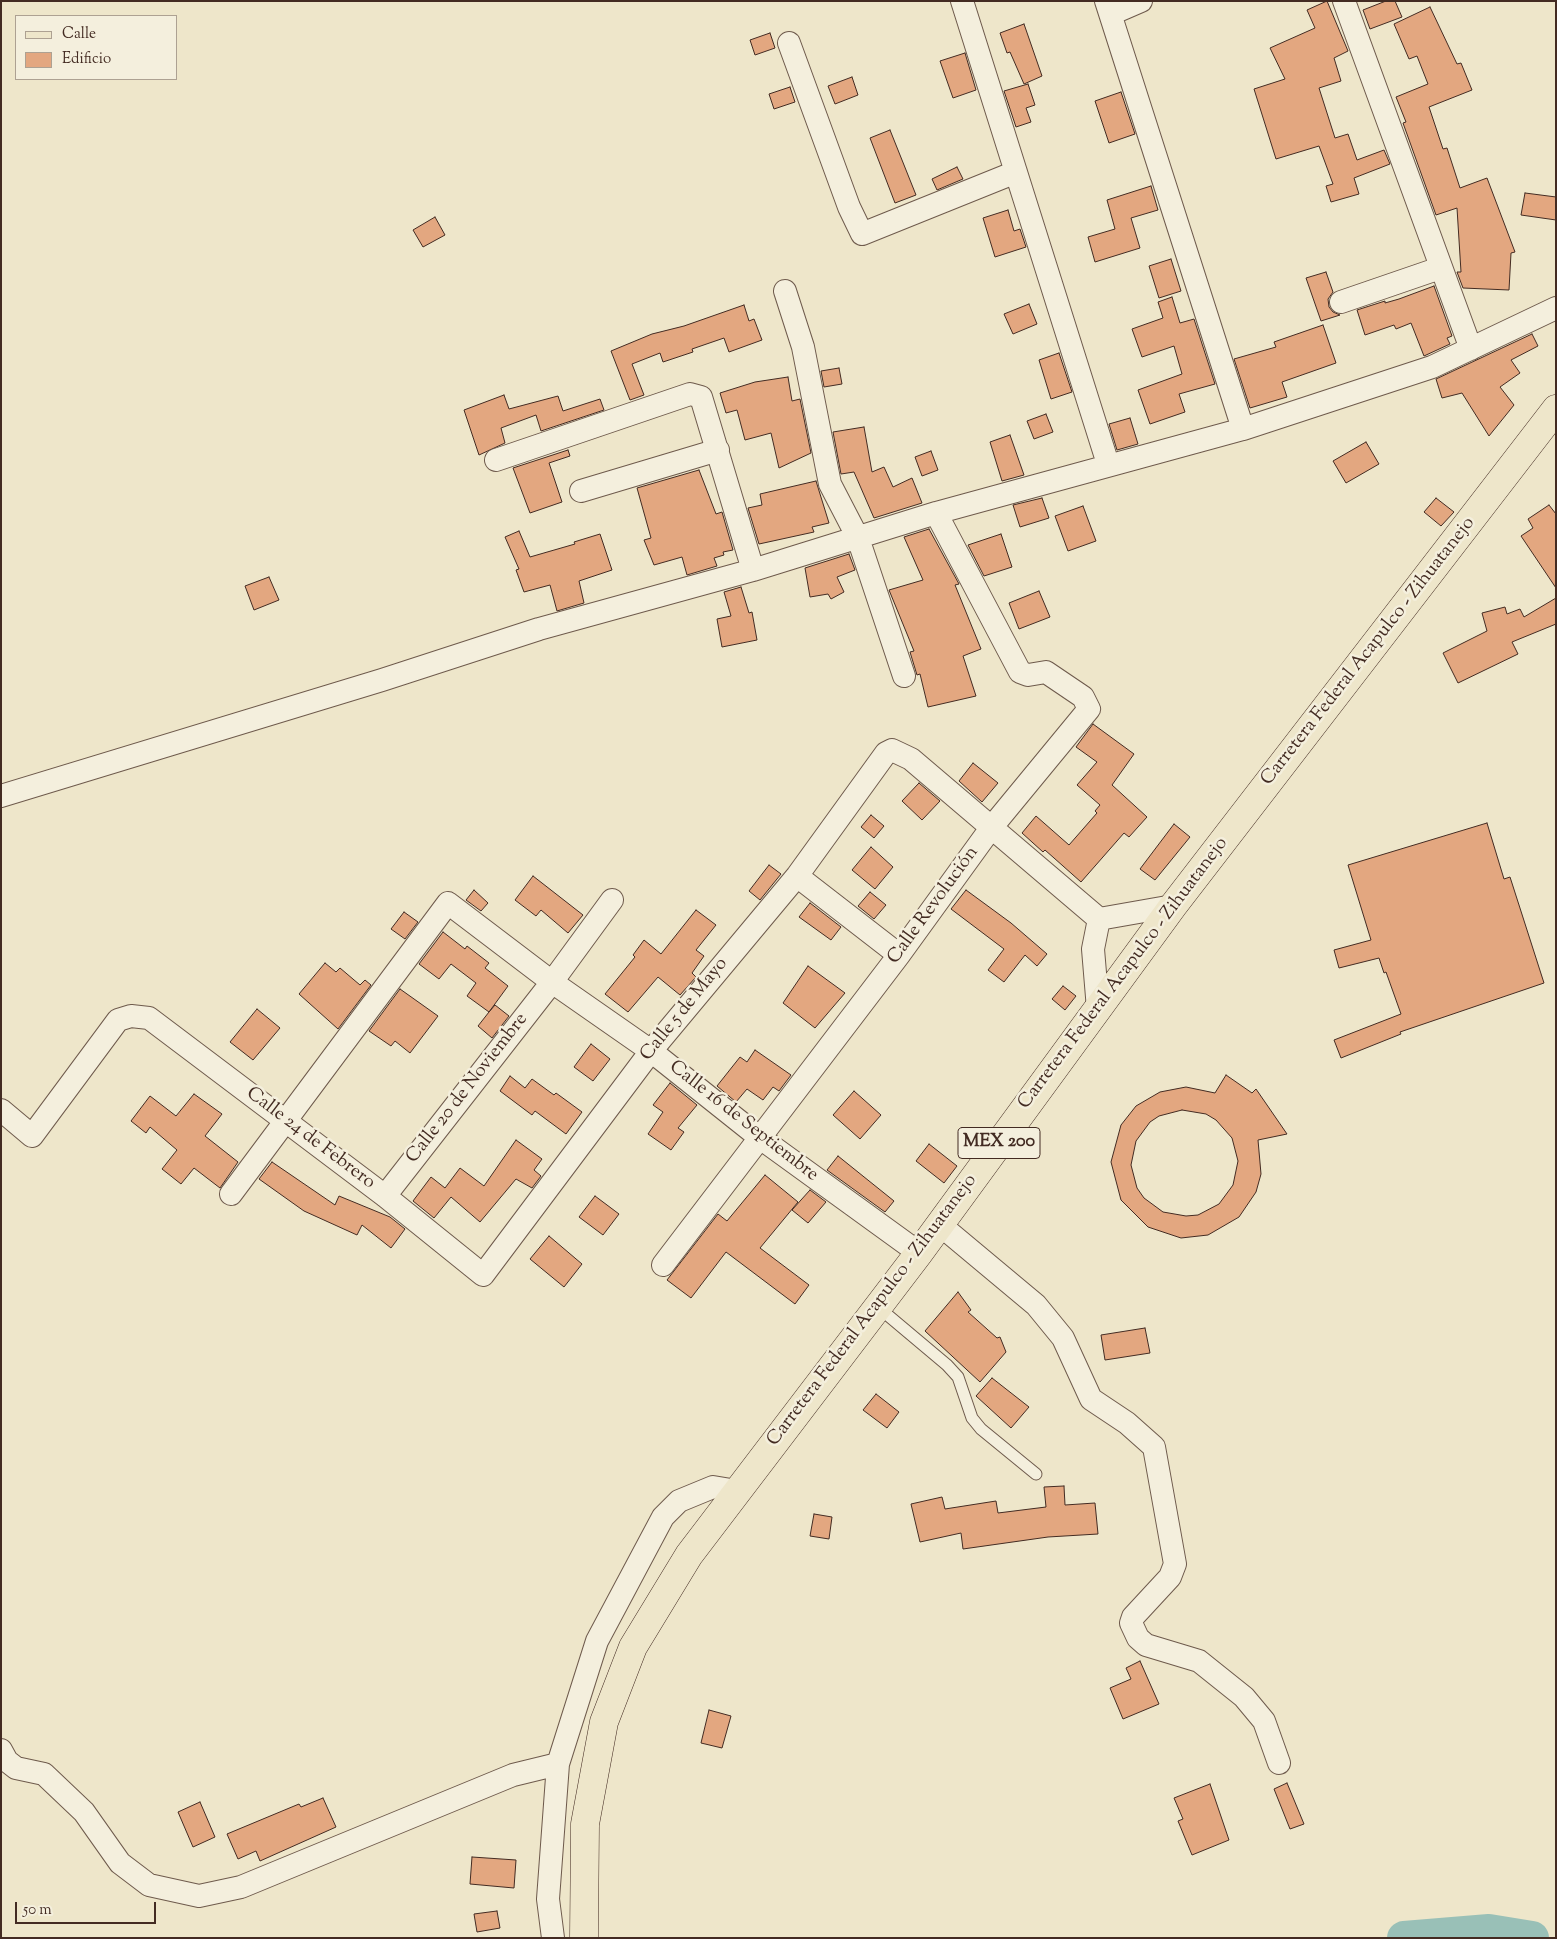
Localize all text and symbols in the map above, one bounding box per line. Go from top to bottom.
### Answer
legend [15,15,178,80]
text: Calle [62,24,96,45]
text: Edificio [62,49,111,70]
street label: Carretera Federal Acapulco - Zihuatanejo [1257,513,1481,791]
street label: Carretera Federal Acapulco - Zihuatanejo [1014,834,1234,1114]
street label: Calle Revolución [884,843,984,969]
street label: Calle 5 de Mayo [636,954,734,1066]
street label: Calle 20 de Noviembre [402,1009,534,1169]
street label: Calle 16 de Septiembre [664,1057,822,1187]
street label: Calle 24 de Febrero [241,1083,379,1195]
road number: MEX 200 [958,1128,1040,1158]
street label: Carretera Federal Acapulco - Zihuatanejo [763,1171,983,1451]
scale bar [18,1892,159,1924]
text: 50 m [23,1900,52,1921]

